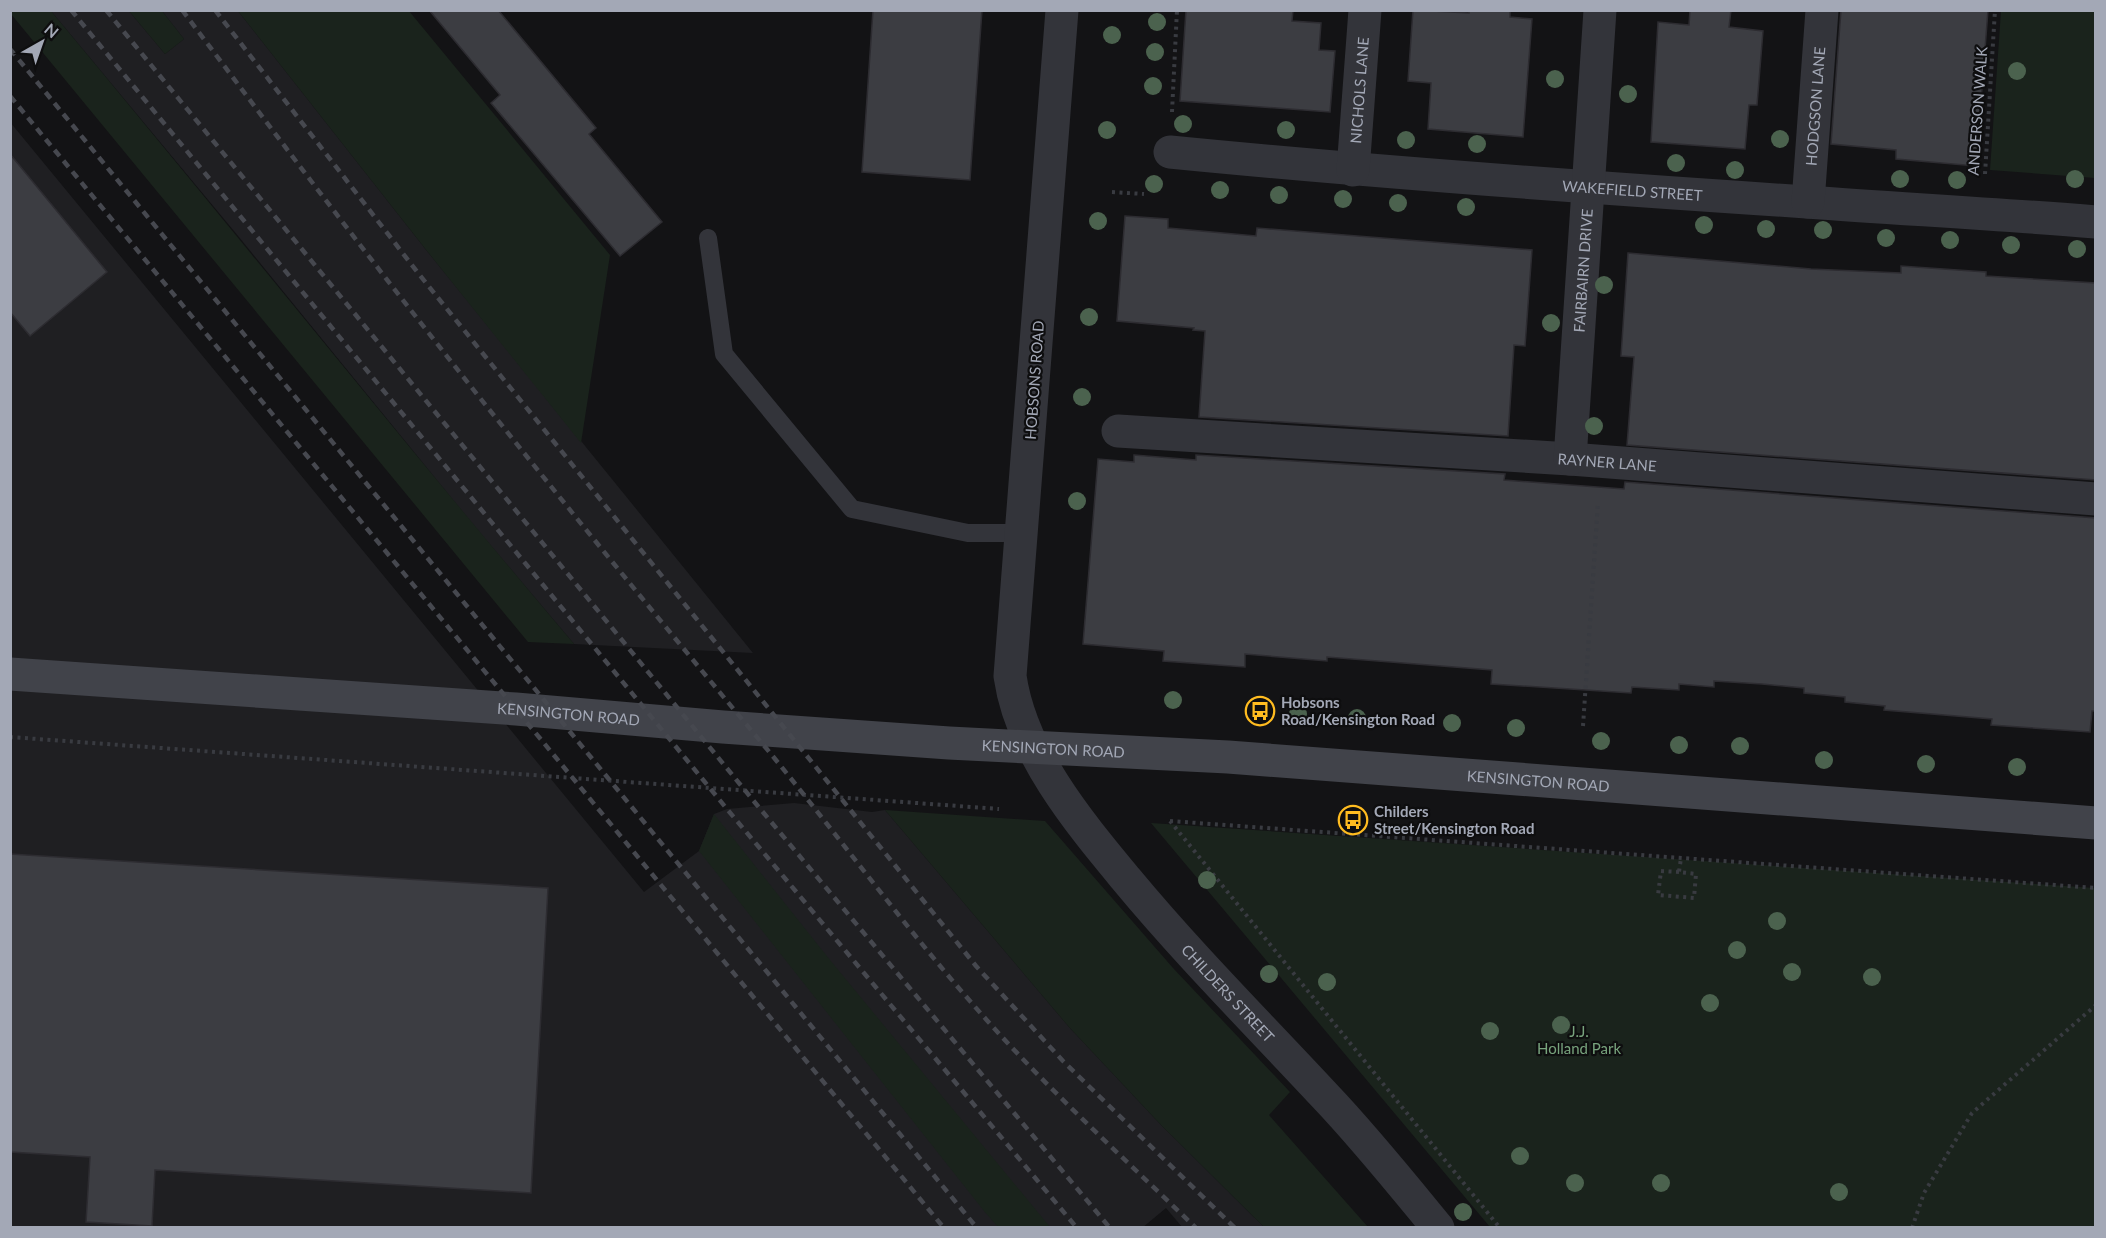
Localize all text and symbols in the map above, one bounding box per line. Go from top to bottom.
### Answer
north arrow [12,12,72,72]
text: N [41,19,63,41]
street label: NICHOLS LANE [1346,36,1372,144]
street label: HODGSON LANE [1802,46,1828,166]
street label: ANDERSON WALK [1964,46,1990,176]
street label: WAKEFIELD STREET [1562,176,1703,204]
street label: FAIRBAIRN DRIVE [1569,208,1596,333]
street label: HOBSONS ROAD [1021,320,1047,440]
street label: RAYNER LANE [1557,449,1657,475]
place label: Hobsons Road/Kensington Road [1281,693,1435,728]
bus stop icon: Hobsons Road/Kensington Road [1244,695,1276,727]
street label: KENSINGTON ROAD [497,699,641,729]
street label: KENSINGTON ROAD [981,736,1125,761]
street label: KENSINGTON ROAD [1466,766,1610,795]
place label: Childers Street/Kensington Road [1374,802,1534,837]
bus stop icon: Childers Street/Kensington Road [1337,804,1369,836]
street label: CHILDERS STREET [1178,940,1278,1046]
park label: J.J. Holland Park [1537,1022,1621,1057]

